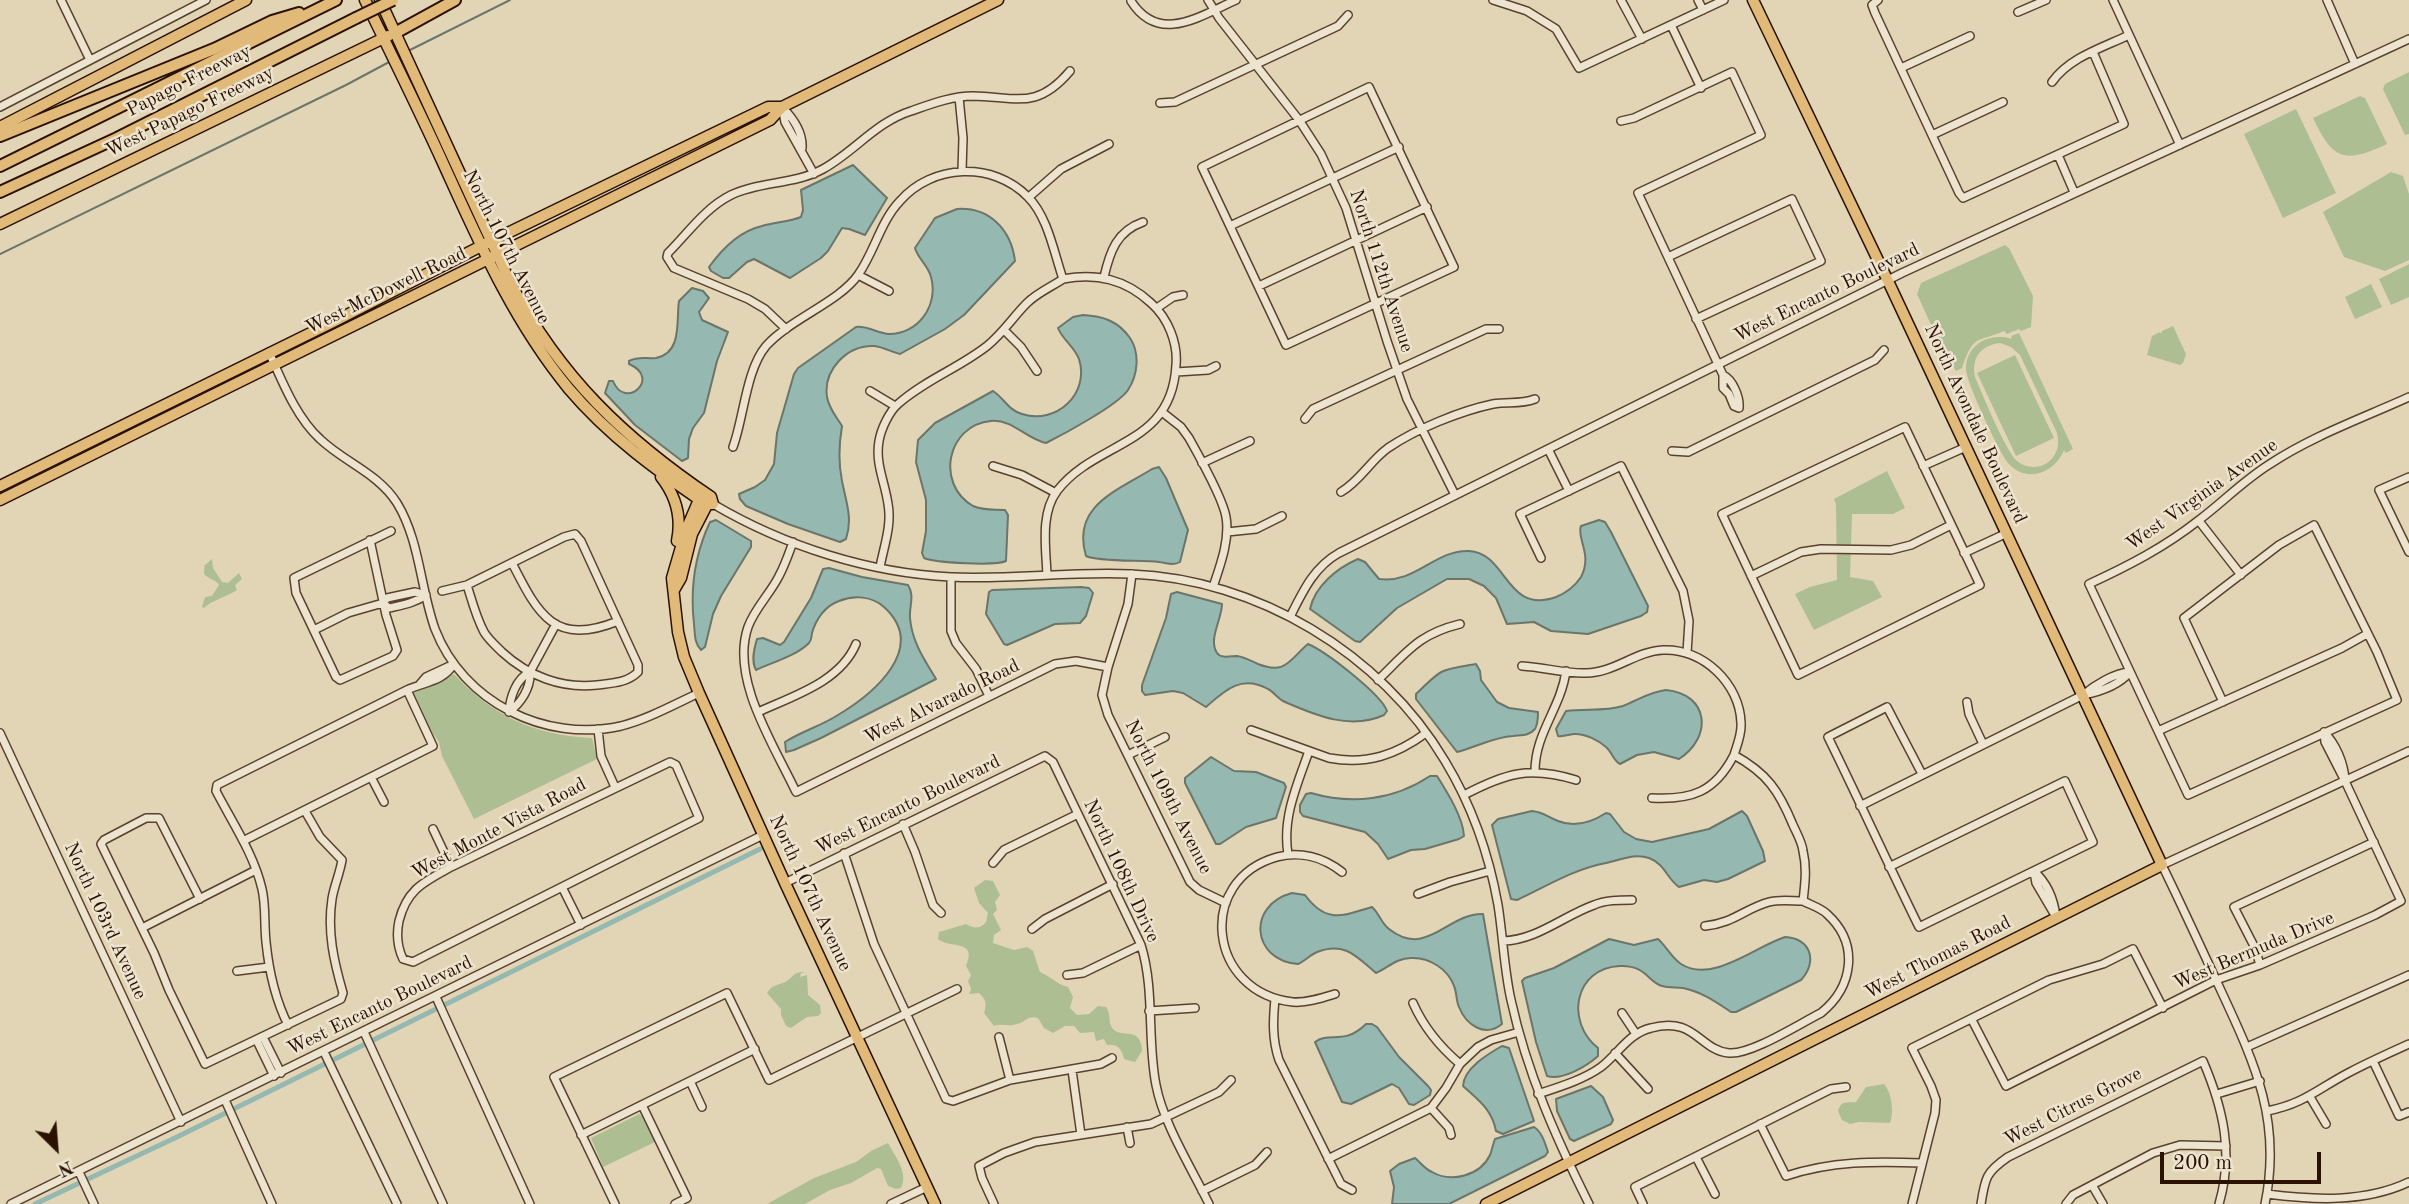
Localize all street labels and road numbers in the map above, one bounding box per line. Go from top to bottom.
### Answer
street label: Papago Freeway [123,40,255,122]
street label: West Papago Freeway [102,61,278,163]
street label: North 107th Avenue [457,166,555,328]
street label: North 112th Avenue [1344,187,1418,355]
street label: West Encanto Boulevard [1731,238,1923,348]
street label: West McDowell Road [302,242,470,340]
street label: North Avondale Boulevard [1919,320,2031,528]
street label: West Virginia Avenue [2122,434,2282,556]
street label: West Alvarado Road [861,654,1023,750]
street label: North 109th Avenue [1119,716,1217,878]
street label: West Encanto Boulevard [812,750,1004,860]
street label: West Monte Vista Road [408,773,590,885]
street label: North 108th Drive [1078,796,1164,946]
street label: North 107th Avenue [764,811,856,975]
street label: North 103rd Avenue [59,839,151,1003]
street label: West Bermuda Drive [2170,907,2338,995]
street label: West Thomas Road [1861,911,2015,1005]
street label: West Encanto Boulevard [284,951,476,1061]
street label: West Citrus Grove [2000,1062,2146,1152]

